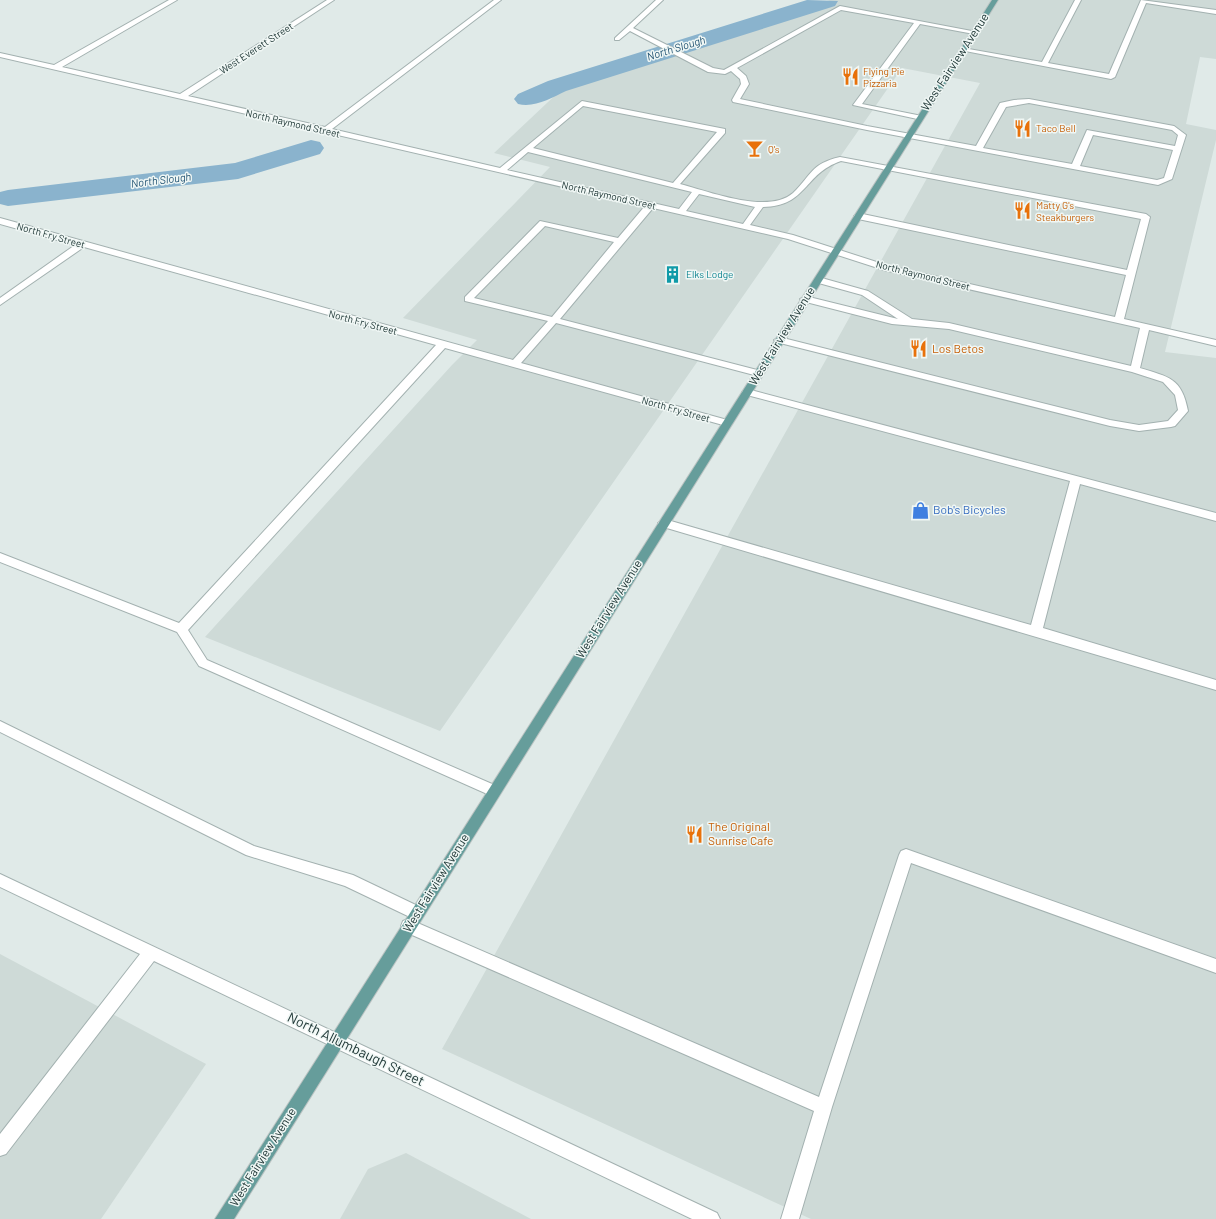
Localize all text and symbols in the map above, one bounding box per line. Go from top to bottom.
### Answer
street label: West Fairview Avenue [917,10,991,113]
street label: West Everett Street [217,20,295,76]
water label: North Slough [645,32,707,63]
place label: Flying Pie Pizzaria [863,65,905,89]
restaurant icon: Flying Pie Pizzaria [840,67,860,87]
street label: North Raymond Street [245,106,342,140]
restaurant icon: Taco Bell [1013,118,1033,138]
place label: Taco Bell [1036,122,1075,134]
bar icon: Q's [745,139,765,159]
place label: Q's [768,143,780,155]
water label: North Slough [130,169,192,190]
street label: North Raymond Street [561,178,658,212]
place label: Matty G's Steakburgers [1036,199,1094,223]
restaurant icon: Matty G's Steakburgers [1013,201,1033,221]
street label: North Fry Street [15,220,87,251]
street label: North Raymond Street [875,258,972,293]
building icon: Elks Lodge [663,264,683,284]
place label: Elks Lodge [686,268,733,280]
street label: West Fairview Avenue [745,284,817,387]
street label: North Fry Street [327,307,399,337]
restaurant icon: Los Betos [909,339,929,359]
place label: Los Betos [932,341,984,355]
street label: North Fry Street [640,394,712,425]
shop icon: Bob's Bicycles [910,500,930,520]
place label: Bob's Bicycles [933,502,1006,516]
street label: West Fairview Avenue [572,557,644,660]
place label: The Original Sunrise Cafe [708,819,773,847]
restaurant icon: The Original Sunrise Cafe [685,824,705,844]
street label: West Fairview Avenue [399,831,471,934]
street label: North Allumbaugh Street [285,1008,427,1089]
street label: West Fairview Avenue [226,1105,298,1208]

